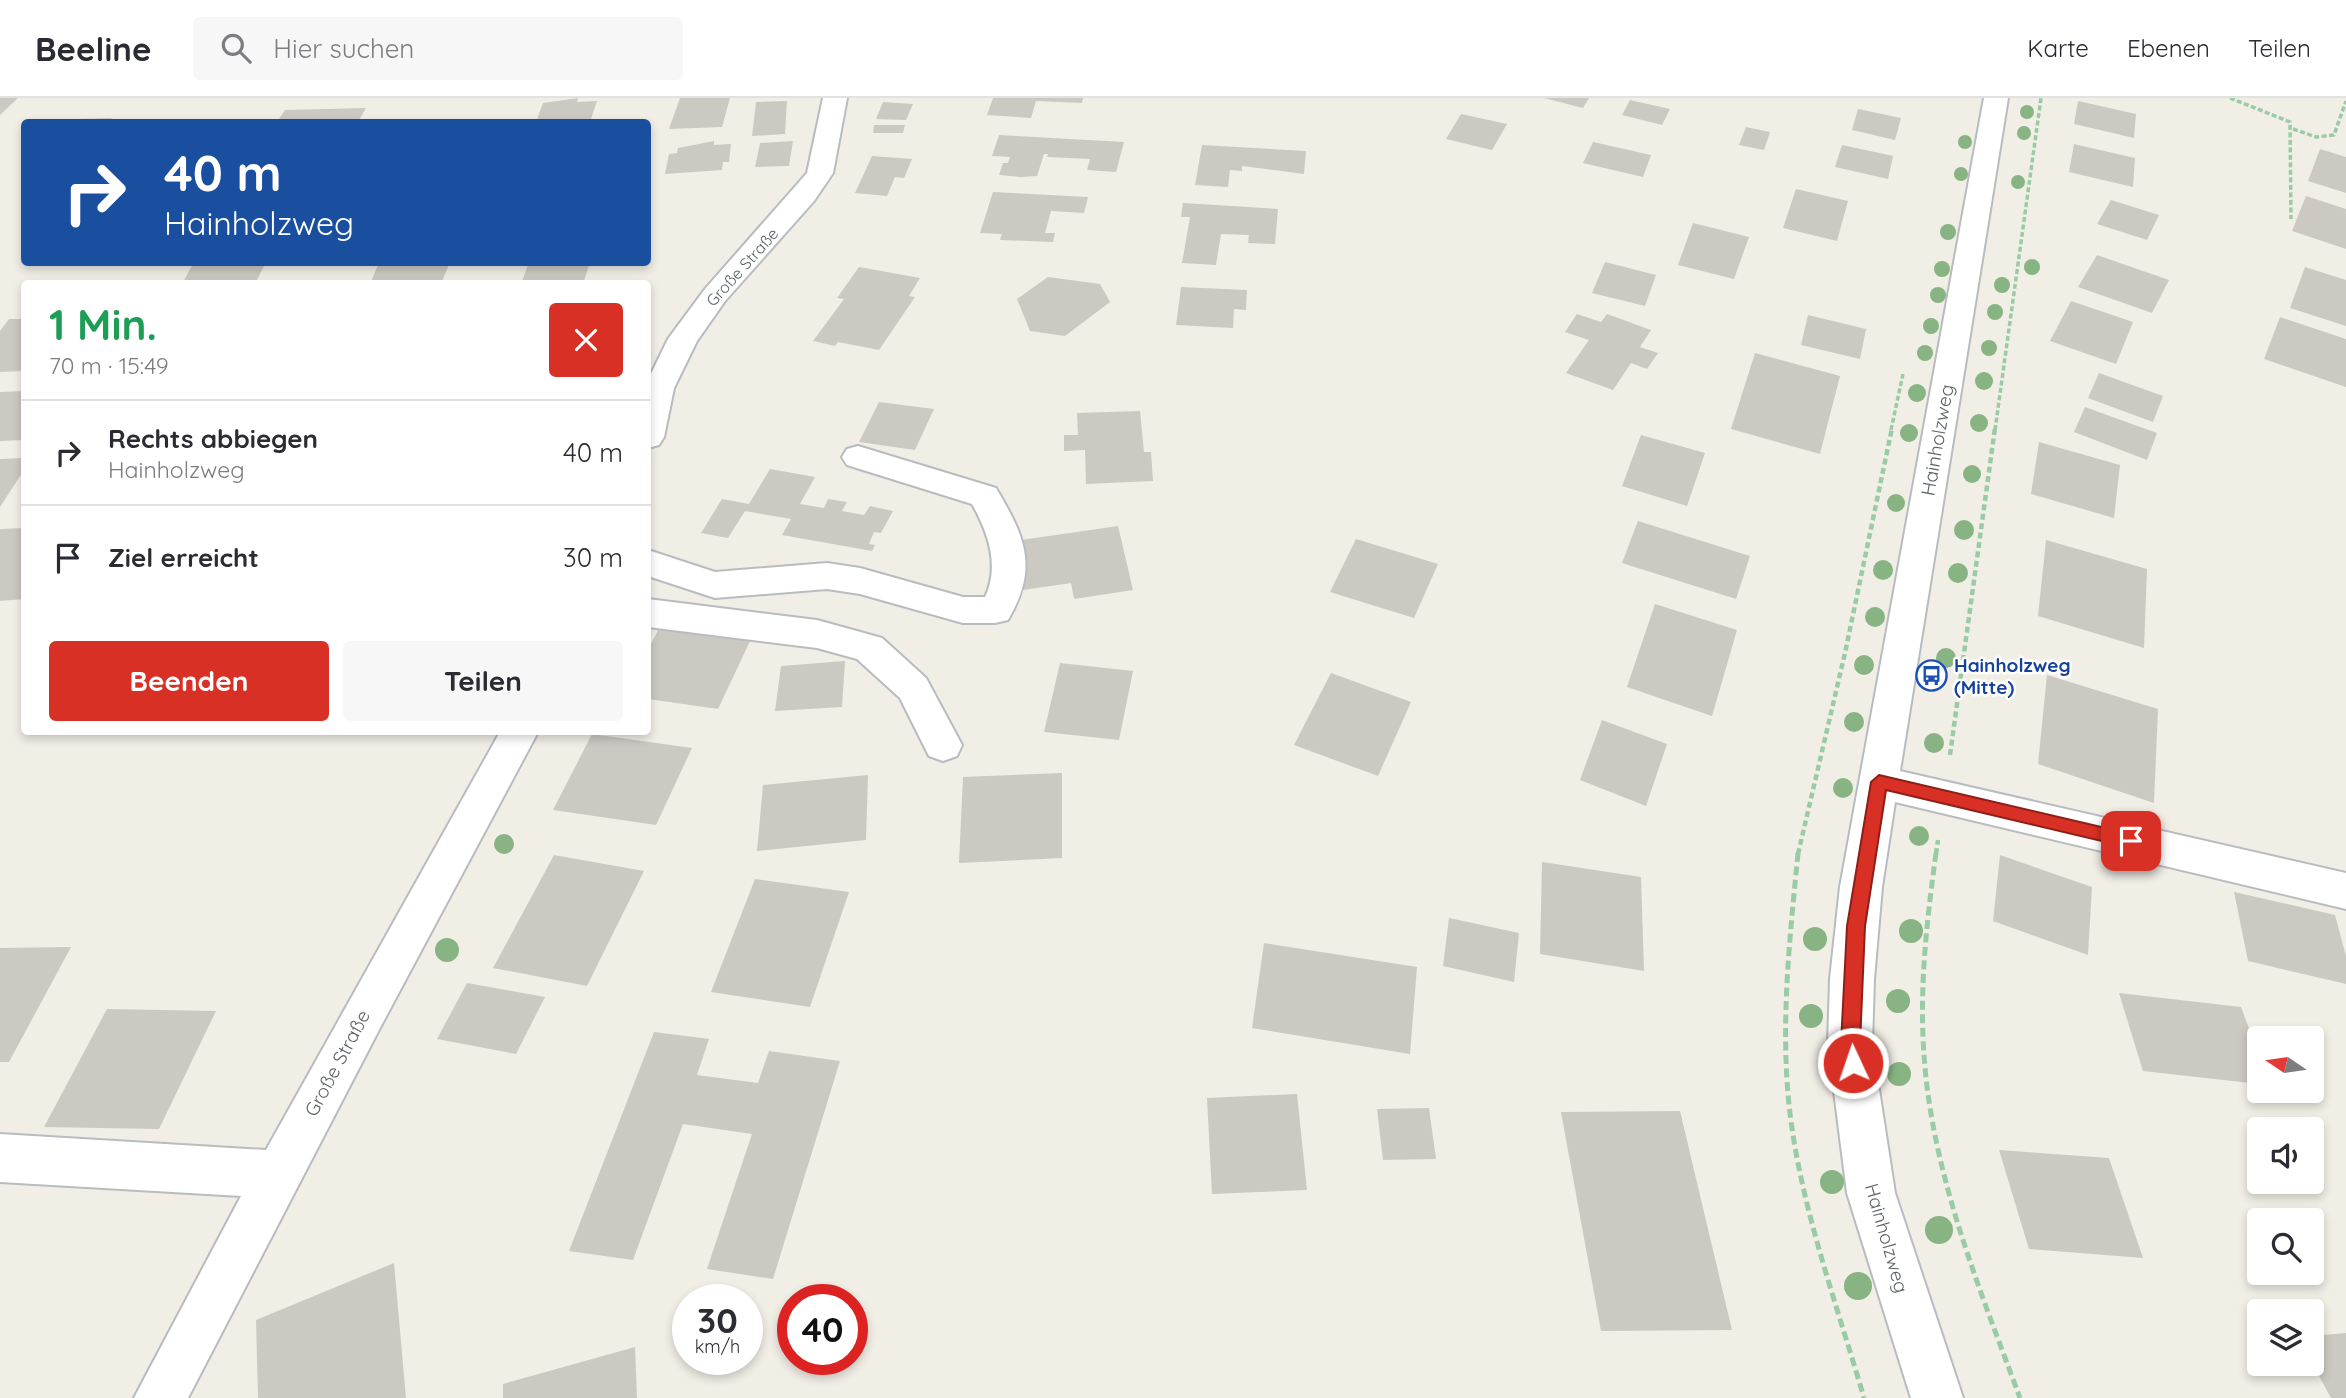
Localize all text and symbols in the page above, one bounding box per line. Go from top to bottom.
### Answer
search box [193,17,683,80]
text: Beeline [35,28,151,69]
icon: search [217,29,255,67]
text: Hier suchen [273,32,414,65]
text: Karte [2027,33,2089,63]
text: Ebenen [2127,33,2210,63]
text: Teilen [2248,33,2311,63]
text: 40 m [164,142,282,203]
icon: right [49,147,140,238]
text: Hainholzweg [164,203,354,243]
street label: Große Straße [702,224,782,310]
text: 1 Min. [49,298,157,351]
button: close [549,303,623,377]
text: 70 m · 15:49 [49,351,169,380]
street label: Hainholzweg [1915,382,1959,498]
text: Rechts abbiegen [108,422,318,455]
icon: right [49,434,87,472]
text: 40 m [563,436,623,469]
text: Hainholzweg [108,455,245,484]
icon: arrive [49,539,87,577]
text: Ziel erreicht [108,541,259,574]
text: 30 m [563,541,623,574]
button: Beenden [49,641,329,721]
button: Teilen [343,641,623,721]
place label: Hainholzweg (Mitte) [1954,653,2071,699]
bus stop icon: Hainholzweg (Mitte) [1914,659,1948,693]
pin [2101,811,2161,871]
icon: arrive [2112,822,2150,860]
street label: Große Straße [299,1006,375,1120]
position arrow [1816,1026,1890,1100]
north arrow [2247,1026,2324,1102]
map controls [2247,1026,2324,1376]
button: sound [2247,1117,2324,1194]
street label: Hainholzweg [1860,1180,1914,1296]
button: search [2247,1208,2324,1285]
speed limit sign: 40 [777,1284,868,1375]
text: 30 [697,1298,738,1342]
button: layers [2247,1299,2324,1376]
text: km/h [695,1335,740,1358]

